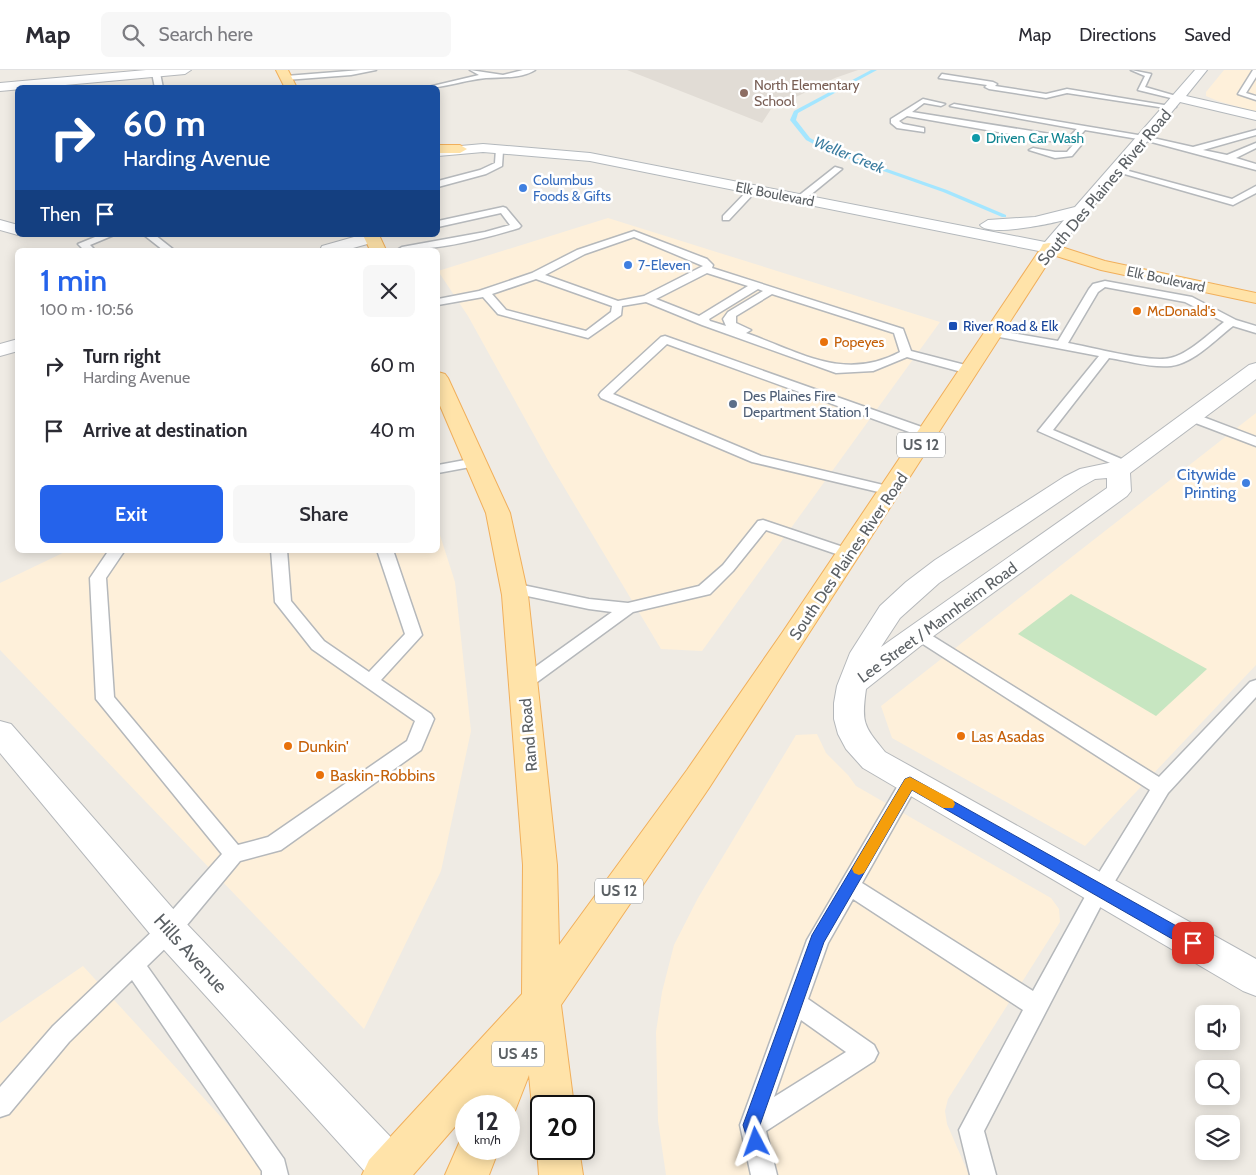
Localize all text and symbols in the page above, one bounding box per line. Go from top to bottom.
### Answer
search box [101,12,451,57]
text: Map [25,20,71,49]
icon: search [119,21,147,49]
text: Search here [159,23,253,46]
text: Map [1018,24,1051,46]
text: Directions [1079,24,1156,46]
text: Saved [1184,24,1231,46]
place label: North Elementary School [754,76,860,110]
marker: North Elementary School [738,87,750,99]
text: 60 m [123,102,206,145]
icon: right [40,105,105,170]
street label: South Des Plaines River Road [1034,106,1175,269]
place label: Driven Car Wash [986,129,1084,147]
marker: Driven Car Wash [970,132,982,144]
water label: Weller Creek [811,133,887,177]
text: Harding Avenue [123,145,270,172]
place label: Columbus Foods & Gifts [533,171,611,205]
street label: Elk Boulevard [734,178,816,210]
marker: Columbus Foods & Gifts [517,182,529,194]
icon: arrive [91,200,119,228]
text: Then [40,203,81,226]
place label: 7-Eleven [638,256,691,274]
marker: 7-Eleven [622,259,634,271]
text: 1 min [40,262,107,299]
street label: Elk Boulevard [1125,262,1207,296]
button: close [363,265,415,317]
text: 100 m · 10:56 [40,300,134,319]
place label: McDonald's [1147,302,1216,320]
marker: McDonald's [1131,305,1143,317]
place label: River Road & Elk [963,317,1059,335]
marker: River Road & Elk [947,320,959,332]
place label: Popeyes [834,333,885,351]
marker: Popeyes [818,336,830,348]
text: Turn right [83,345,161,368]
icon: right [40,352,68,380]
text: 60 m [370,354,415,377]
text: Harding Avenue [83,368,190,387]
place label: Des Plaines Fire Department Station 1 [743,387,869,421]
marker: Des Plaines Fire Department Station 1 [727,398,739,410]
icon: arrive [40,417,68,445]
text: Arrive at destination [83,419,247,442]
text: 40 m [370,419,415,442]
road number: US 12 [897,432,945,458]
place label: Citywide Printing [1177,465,1237,502]
street label: South Des Plaines River Road [785,469,912,644]
marker: Citywide Printing [1240,477,1252,489]
button: Exit [40,485,223,543]
button: Share [233,485,415,543]
street label: Lee Street / Mannheim Road [854,558,1021,687]
street label: Rand Road [516,698,541,772]
place label: Las Asadas [971,727,1045,746]
marker: Las Asadas [955,730,967,742]
place label: Dunkin' [298,737,349,756]
marker: Dunkin' [282,740,294,752]
place label: Baskin-Robbins [330,766,435,785]
marker: Baskin-Robbins [314,769,326,781]
road number: US 12 [595,878,643,904]
street label: Hills Avenue [149,909,232,998]
pin [1172,922,1214,964]
icon: arrive [1179,929,1207,957]
map controls [1195,1005,1240,1160]
button: sound [1195,1005,1240,1050]
road number: US 45 [492,1042,544,1066]
button: search [1195,1060,1240,1105]
speed limit sign: 20 [530,1095,595,1160]
text: 12 [476,1106,499,1136]
position arrow [729,1115,781,1167]
button: layers [1195,1115,1240,1160]
text: km/h [474,1132,501,1147]

